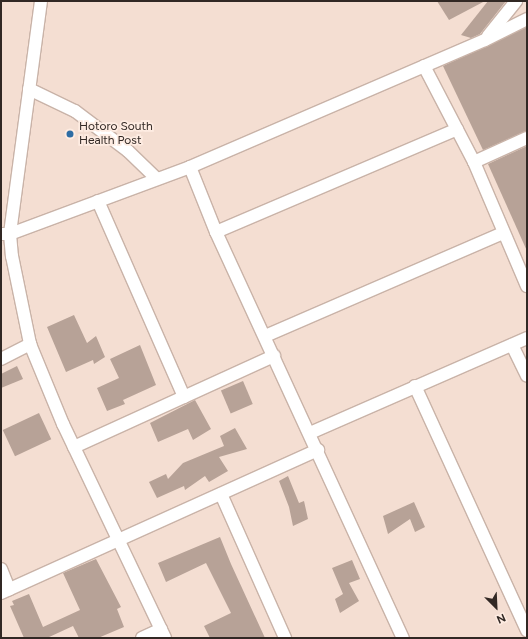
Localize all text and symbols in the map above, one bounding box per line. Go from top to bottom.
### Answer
place label: Hotoro South Health Post [79,120,153,148]
marker: Hotoro South Health Post [64,128,76,140]
north arrow [476,587,516,627]
text: N [495,611,508,626]

